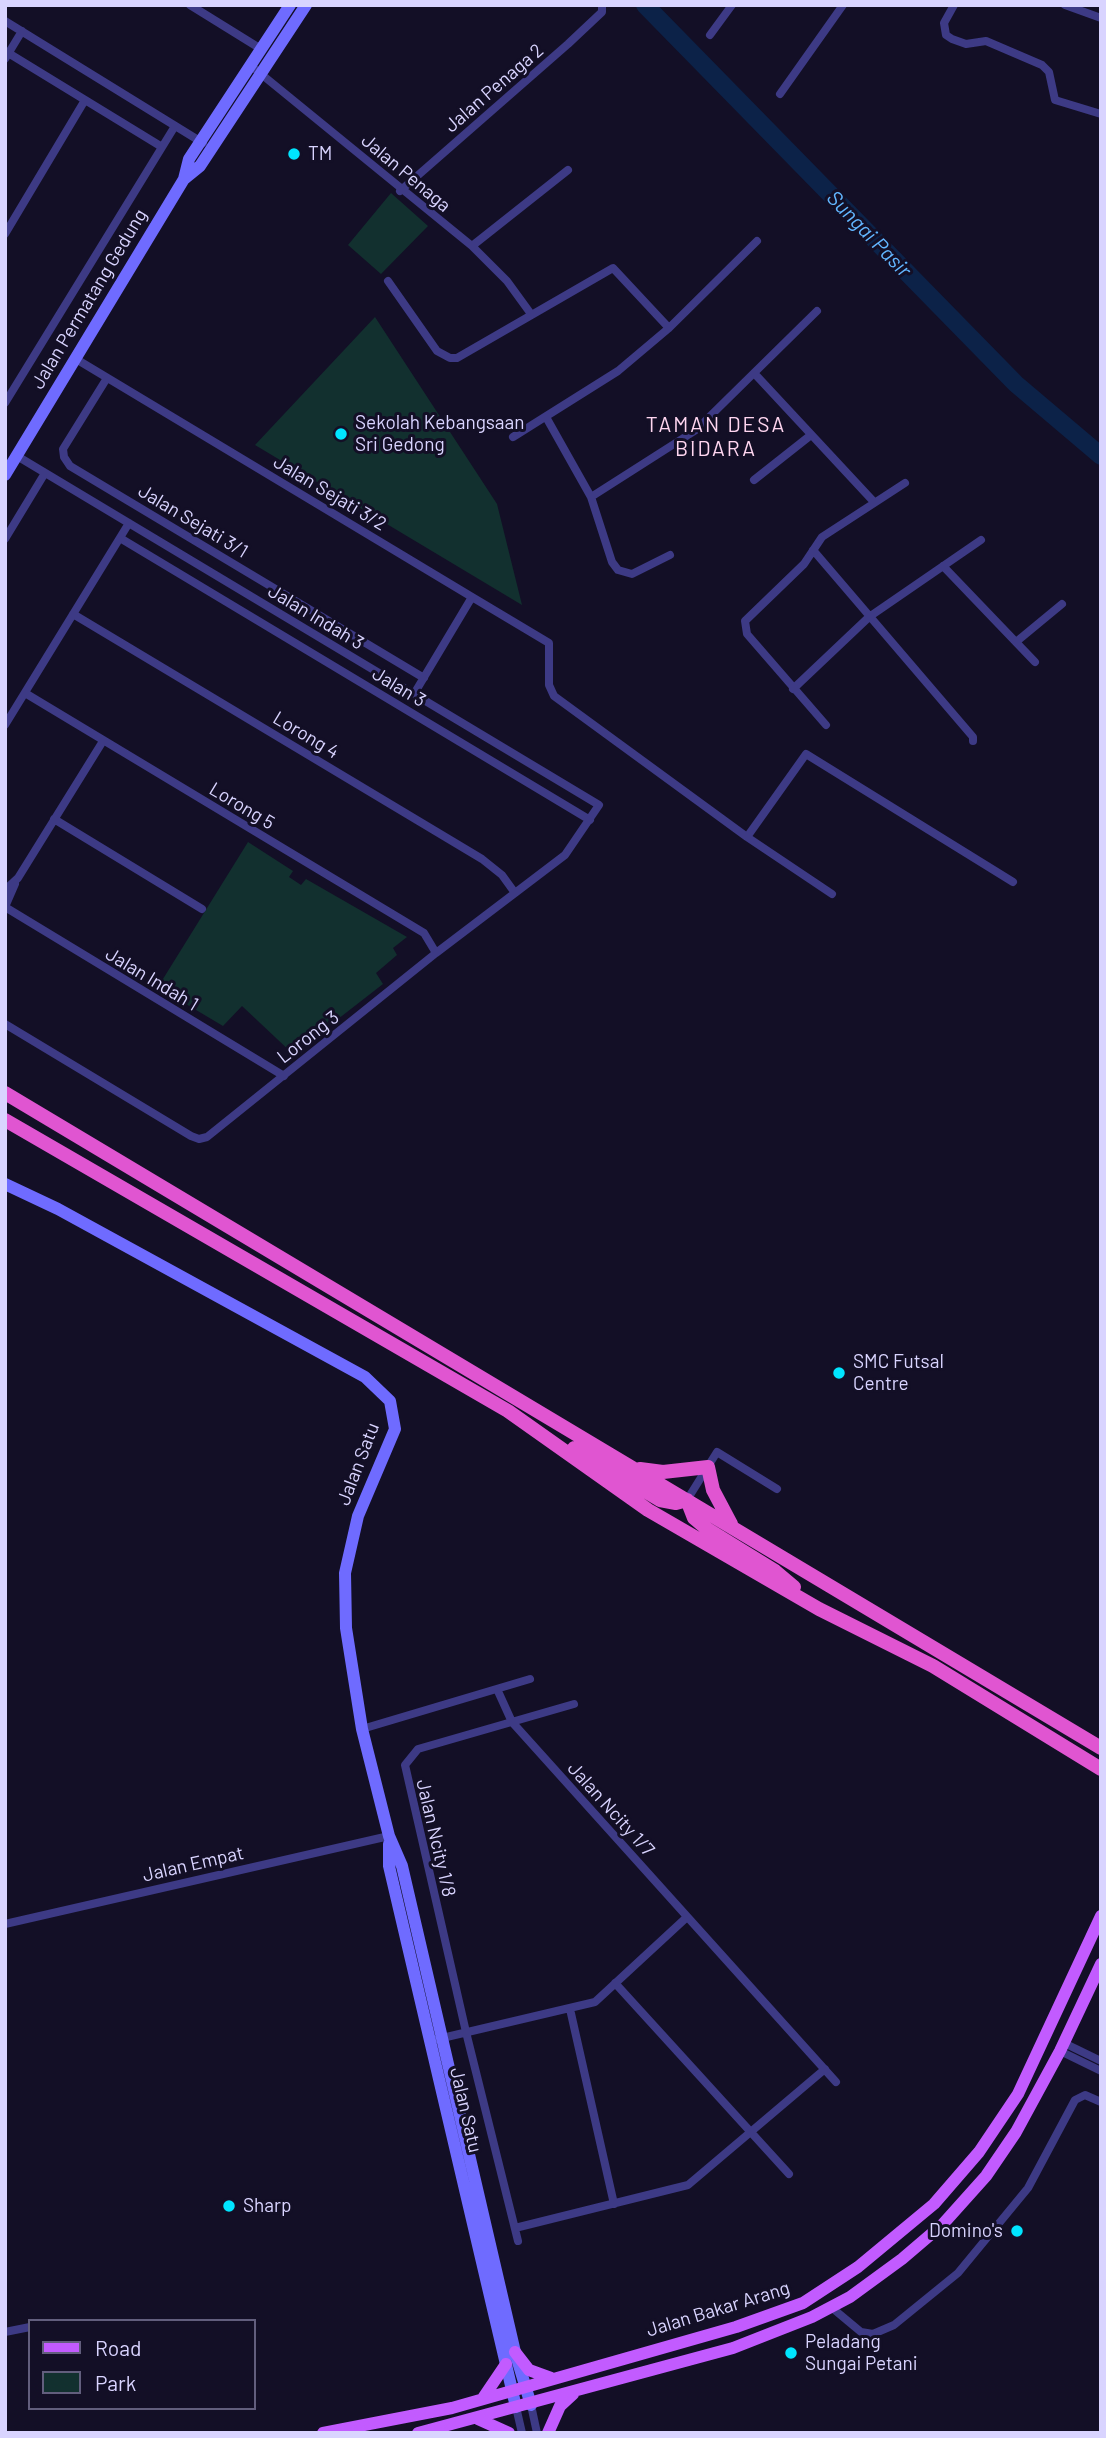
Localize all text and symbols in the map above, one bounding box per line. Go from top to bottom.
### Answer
street label: Jalan Penaga 2 [440,39,548,137]
street label: Jalan Penaga [357,129,455,217]
place label: TM [308,143,332,165]
marker: TM [286,146,302,162]
water label: Sungai Pasir [822,186,916,282]
street label: Jalan Permatang Gedung [26,205,152,393]
place label: Sekolah Kebangsaan Sri Gedong [355,412,524,456]
district label: TAMAN DESA BIDARA [647,412,785,462]
marker: Sekolah Kebangsaan Sri Gedong [333,426,349,442]
street label: Jalan Sejati 3/2 [270,450,390,536]
street label: Jalan Sejati 3/1 [134,479,252,563]
street label: Jalan Indah 3 [264,579,368,655]
street label: Jalan 3 [368,662,430,712]
street label: Lorong 4 [269,706,343,764]
street label: Lorong 5 [205,778,279,834]
street label: Jalan Indah 1 [101,942,203,1016]
street label: Lorong 3 [272,1006,344,1068]
place label: SMC Futsal Centre [853,1351,944,1395]
marker: SMC Futsal Centre [831,1365,847,1381]
street label: Jalan Satu [332,1419,384,1509]
street label: Jalan Ncity 1/7 [563,1757,659,1861]
street label: Jalan Ncity 1/8 [411,1777,461,1899]
street label: Jalan Empat [140,1841,246,1887]
street label: Jalan Satu [445,2065,487,2155]
place label: Sharp [243,2195,291,2217]
marker: Sharp [221,2198,237,2214]
place label: Domino's [929,2220,1003,2242]
marker: Domino's [1009,2223,1025,2239]
street label: Jalan Bakar Arang [644,2276,792,2342]
legend [28,2319,256,2410]
place label: Peladang Sungai Petani [805,2331,918,2375]
text: Road [95,2335,141,2360]
marker: Peladang Sungai Petani [783,2345,799,2361]
text: Park [95,2370,136,2395]

